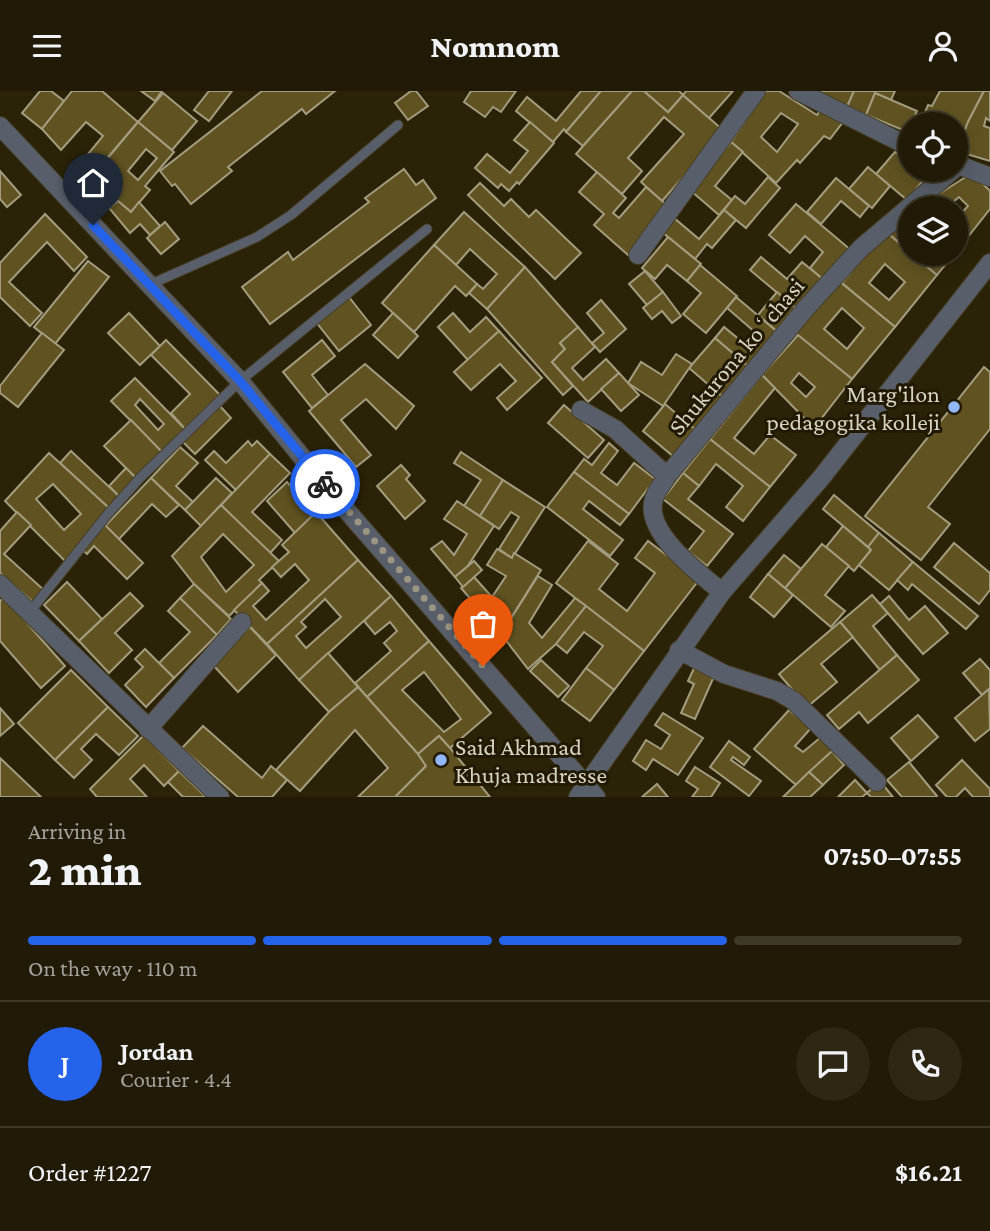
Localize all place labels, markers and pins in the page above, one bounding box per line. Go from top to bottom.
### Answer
pin [63,153,123,225]
place label: Marg'ilon pedagogika kolleji [766,380,940,435]
marker: Marg'ilon pedagogika kolleji [946,399,962,415]
pin [453,594,513,666]
place label: Said Akhmad Khuja madresse [455,733,607,788]
marker: Said Akhmad Khuja madresse [433,752,449,768]

